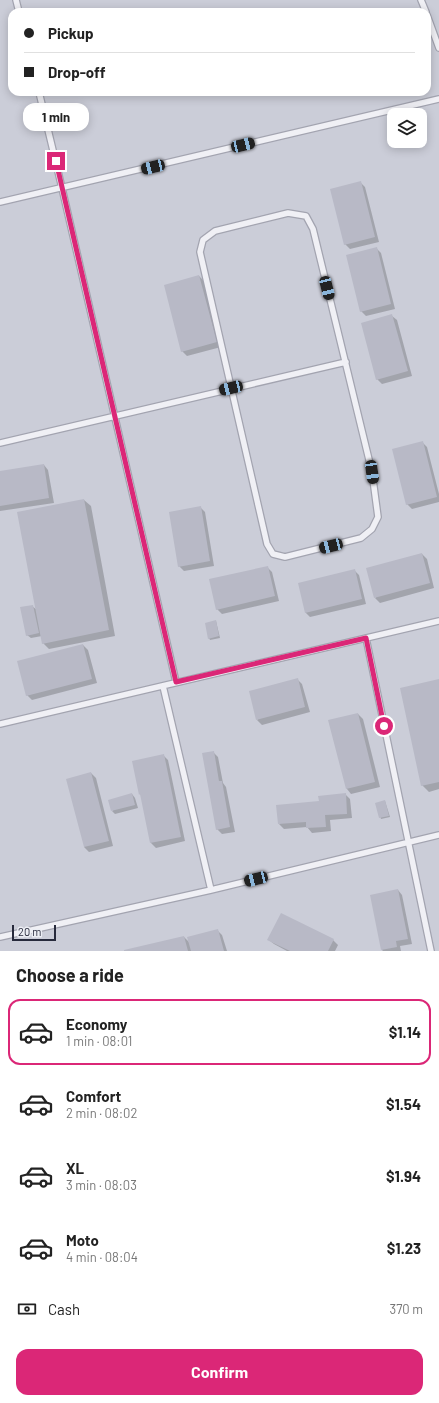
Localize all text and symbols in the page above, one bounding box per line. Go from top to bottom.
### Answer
text: Pickup [48,24,94,42]
text: Drop-off [48,63,106,81]
callout: 1 min [23,103,89,131]
map controls [387,108,427,148]
button: layers [387,108,427,148]
text: 1 min [42,109,70,125]
car [230,136,256,154]
route end [47,152,65,170]
car [140,158,166,176]
car [318,275,336,301]
car [218,379,244,397]
car [364,459,380,485]
car [318,537,344,555]
route start [375,717,393,735]
car [243,870,269,888]
scale bar [12,923,56,942]
text: 20 m [18,925,41,938]
text: Choose a ride [16,964,124,986]
icon: car [18,1014,54,1050]
text: Economy [66,1015,127,1033]
text: $1.14 [389,1023,421,1041]
text: 1 min · 08:01 [66,1033,132,1049]
icon: car [18,1086,54,1122]
text: Comfort [66,1087,121,1105]
text: $1.54 [386,1095,421,1113]
text: 2 min · 08:02 [66,1105,137,1121]
icon: car [18,1158,54,1194]
text: XL [66,1159,84,1177]
text: $1.94 [386,1167,421,1185]
text: 3 min · 08:03 [66,1177,137,1193]
icon: car [18,1230,54,1266]
text: Moto [66,1231,99,1249]
text: $1.23 [387,1239,421,1257]
text: 4 min · 08:04 [66,1249,138,1265]
icon: cash [16,1298,38,1320]
text: Cash [48,1300,80,1318]
text: 370 m [389,1301,423,1317]
button: Confirm [16,1349,423,1395]

